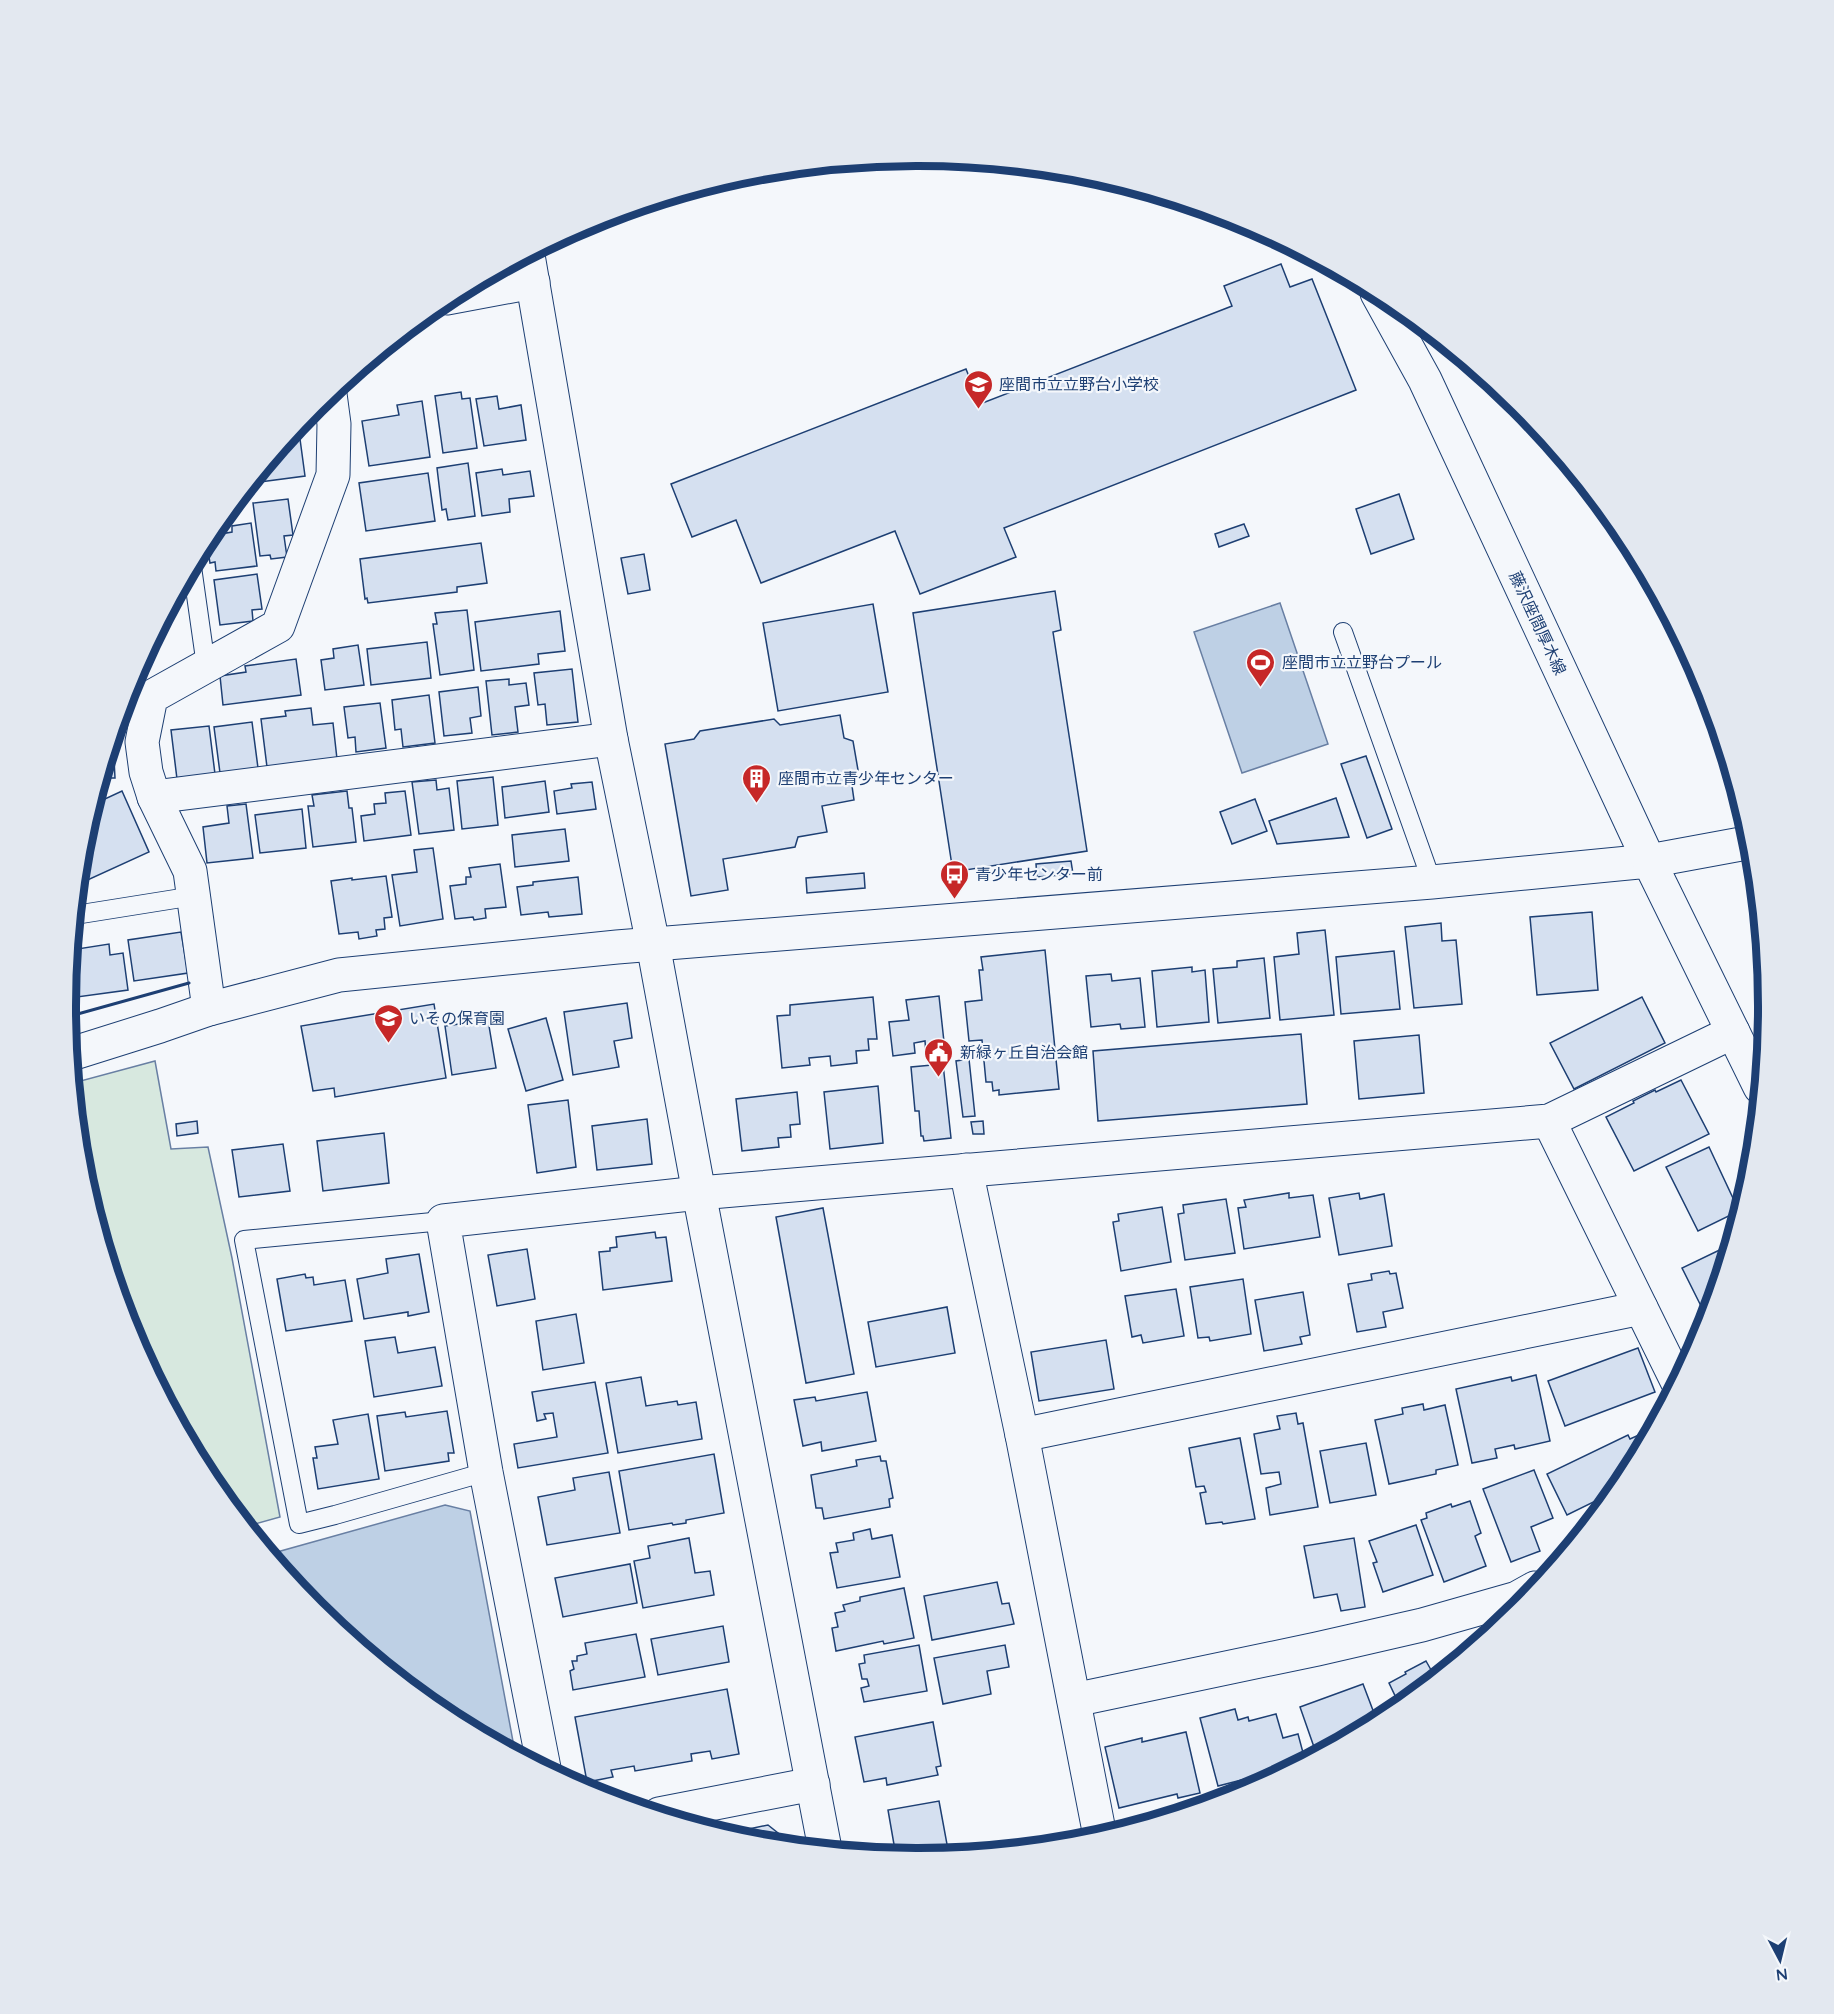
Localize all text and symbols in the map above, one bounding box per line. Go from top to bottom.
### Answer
school or university icon: 座間市立立野台小学校 [962,368,994,410]
place label: 座間市立立野台小学校 [999,374,1159,394]
street label: 藤沢座間厚木線 [1505,568,1571,678]
sports icon: 座間市立立野台プール [1245,646,1277,688]
place label: 座間市立立野台プール [1282,652,1442,672]
building icon: 座間市立青少年センター [741,762,773,804]
place label: 座間市立青少年センター [778,768,954,788]
bus stop icon: 青少年センター前 [938,858,970,900]
place label: 青少年センター前 [975,864,1103,884]
school or university icon: いその保育園 [372,1002,404,1044]
place label: いその保育園 [409,1008,505,1028]
public building icon: 新緑ヶ丘自治会館 [923,1036,955,1078]
place label: 新緑ヶ丘自治会館 [960,1042,1088,1062]
north arrow [1750,1930,1810,1990]
text: N [1775,1964,1789,1986]

